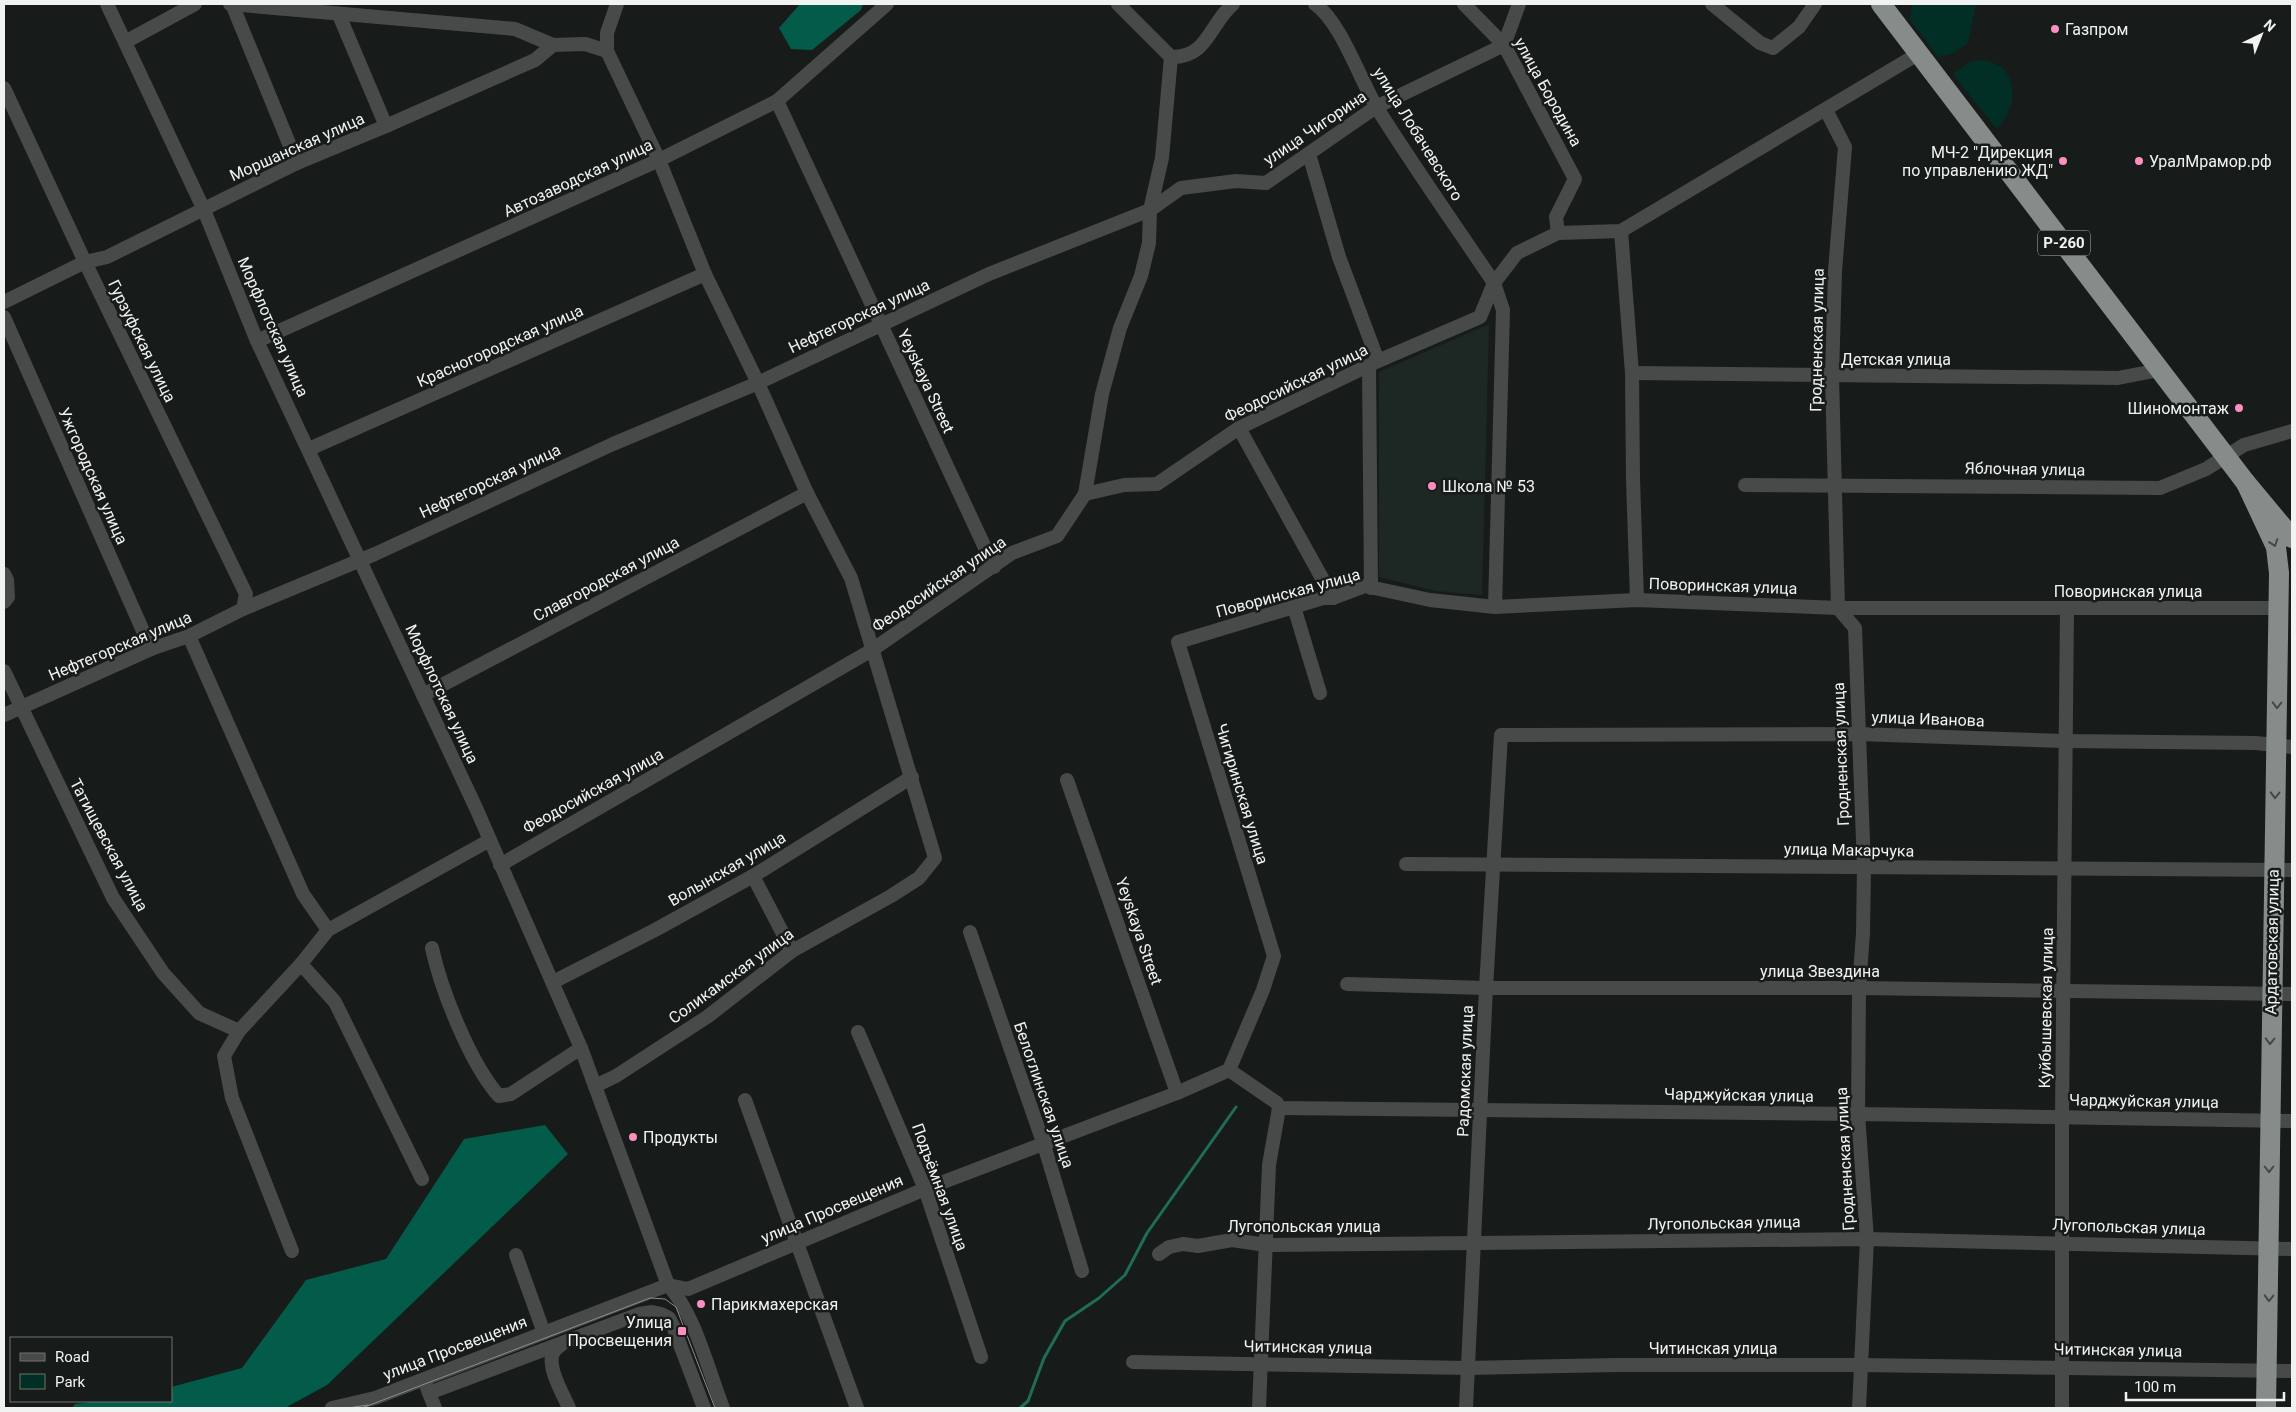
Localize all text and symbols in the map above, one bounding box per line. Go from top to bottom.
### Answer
north arrow [2236,10,2286,60]
text: N [2261,16,2279,35]
place label: Газпром [2065,20,2128,39]
marker: Газпром [2049,23,2061,35]
street label: улица Бородина [1510,34,1586,150]
street label: улица Лобачевского [1369,64,1467,204]
street label: улица Чигорина [1260,87,1370,169]
street label: Моршанская улица [227,109,367,185]
street label: Автозаводская улица [500,135,656,221]
place label: МЧ-2 "Дирекция по управлению ЖД" [1902,143,2053,180]
place label: УралМрамор.рф [2149,152,2272,171]
marker: МЧ-2 "Дирекция по управлению ЖД" [2057,155,2069,167]
marker: УралМрамор.рф [2133,155,2145,167]
road number: Р-260 [2038,230,2090,256]
street label: Морфлотская улица [234,254,312,400]
street label: Гродненская улица [1806,268,1828,412]
street label: Нефтегорская улица [785,275,933,357]
street label: Гурзуфская улица [104,277,180,405]
street label: Красногородская улица [414,301,586,391]
street label: Yeyskaya Street [894,326,958,436]
street label: Феодосийская улица [1221,340,1371,426]
street label: Детская улица [1841,350,1951,369]
place label: Шиномонтаж [2128,399,2230,418]
marker: Шиномонтаж [2233,402,2245,414]
street label: Ужгородская улица [54,405,132,547]
street label: Нефтегорская улица [416,440,564,522]
street label: Яблочная улица [1964,458,2086,480]
place label: Школа № 53 [1442,477,1535,496]
marker: Школа № 53 [1426,480,1438,492]
street label: Славгородская улица [530,532,682,626]
street label: Феодосийская улица [868,532,1010,636]
one-way arrow [2268,538,2278,547]
street label: Поворинская улица [1214,565,1362,621]
street label: Поворинская улица [1648,574,1798,598]
street label: Поворинская улица [2054,582,2202,601]
street label: Нефтегорская улица [46,607,194,685]
street label: Морфлотская улица [401,621,483,767]
street label: Гродненская улица [1829,682,1853,826]
one-way arrow [2272,702,2282,709]
street label: улица Иванова [1871,708,1985,730]
street label: Чигиринская улица [1212,721,1272,867]
street label: Феодосийская улица [520,745,666,837]
street label: Татищевская улица [66,775,152,915]
one-way arrow [2270,792,2280,799]
street label: Волынская улица [665,828,789,910]
street label: улица Макарчука [1784,839,1914,861]
street label: Ардатовская улица [2261,869,2283,1015]
street label: Yeyskaya Street [1112,875,1166,987]
street label: Соликамская улица [665,924,797,1028]
street label: Куйбышевская улица [2035,927,2057,1089]
street label: улица Звездина [1760,962,1880,981]
street label: Радомская улица [1453,1005,1477,1137]
street label: Белоглинская улица [1010,1019,1078,1171]
one-way arrow [2265,1037,2275,1045]
street label: Чарджуйская улица [1664,1084,1814,1106]
street label: Гродненская улица [1832,1087,1858,1231]
street label: Чарджуйская улица [2069,1090,2219,1112]
street label: Подъёмная улица [908,1121,972,1253]
place label: Продукты [643,1128,718,1147]
marker: Продукты [627,1131,639,1143]
one-way arrow [2264,1166,2274,1174]
street label: улица Просвещения [758,1170,906,1248]
street label: Лугопольская улица [1647,1212,1801,1234]
street label: Лугопольская улица [2052,1215,2206,1239]
street label: Лугопольская улица [1227,1217,1381,1236]
one-way arrow [2263,1294,2274,1302]
place label: Парикмахерская [711,1295,838,1314]
marker: Парикмахерская [695,1298,707,1310]
street label: улица Просвещения [380,1312,530,1384]
place label: Улица Просвещения [567,1313,672,1350]
marker: Улица Просвещения [676,1325,688,1337]
street label: Читинская улица [1243,1336,1373,1358]
legend [10,1337,172,1402]
street label: Читинская улица [1649,1339,1777,1358]
street label: Читинская улица [2053,1339,2183,1361]
text: Road [55,1348,89,1366]
scale bar [2126,1370,2284,1402]
text: Park [55,1373,86,1391]
text: 100 m [2134,1378,2176,1396]

